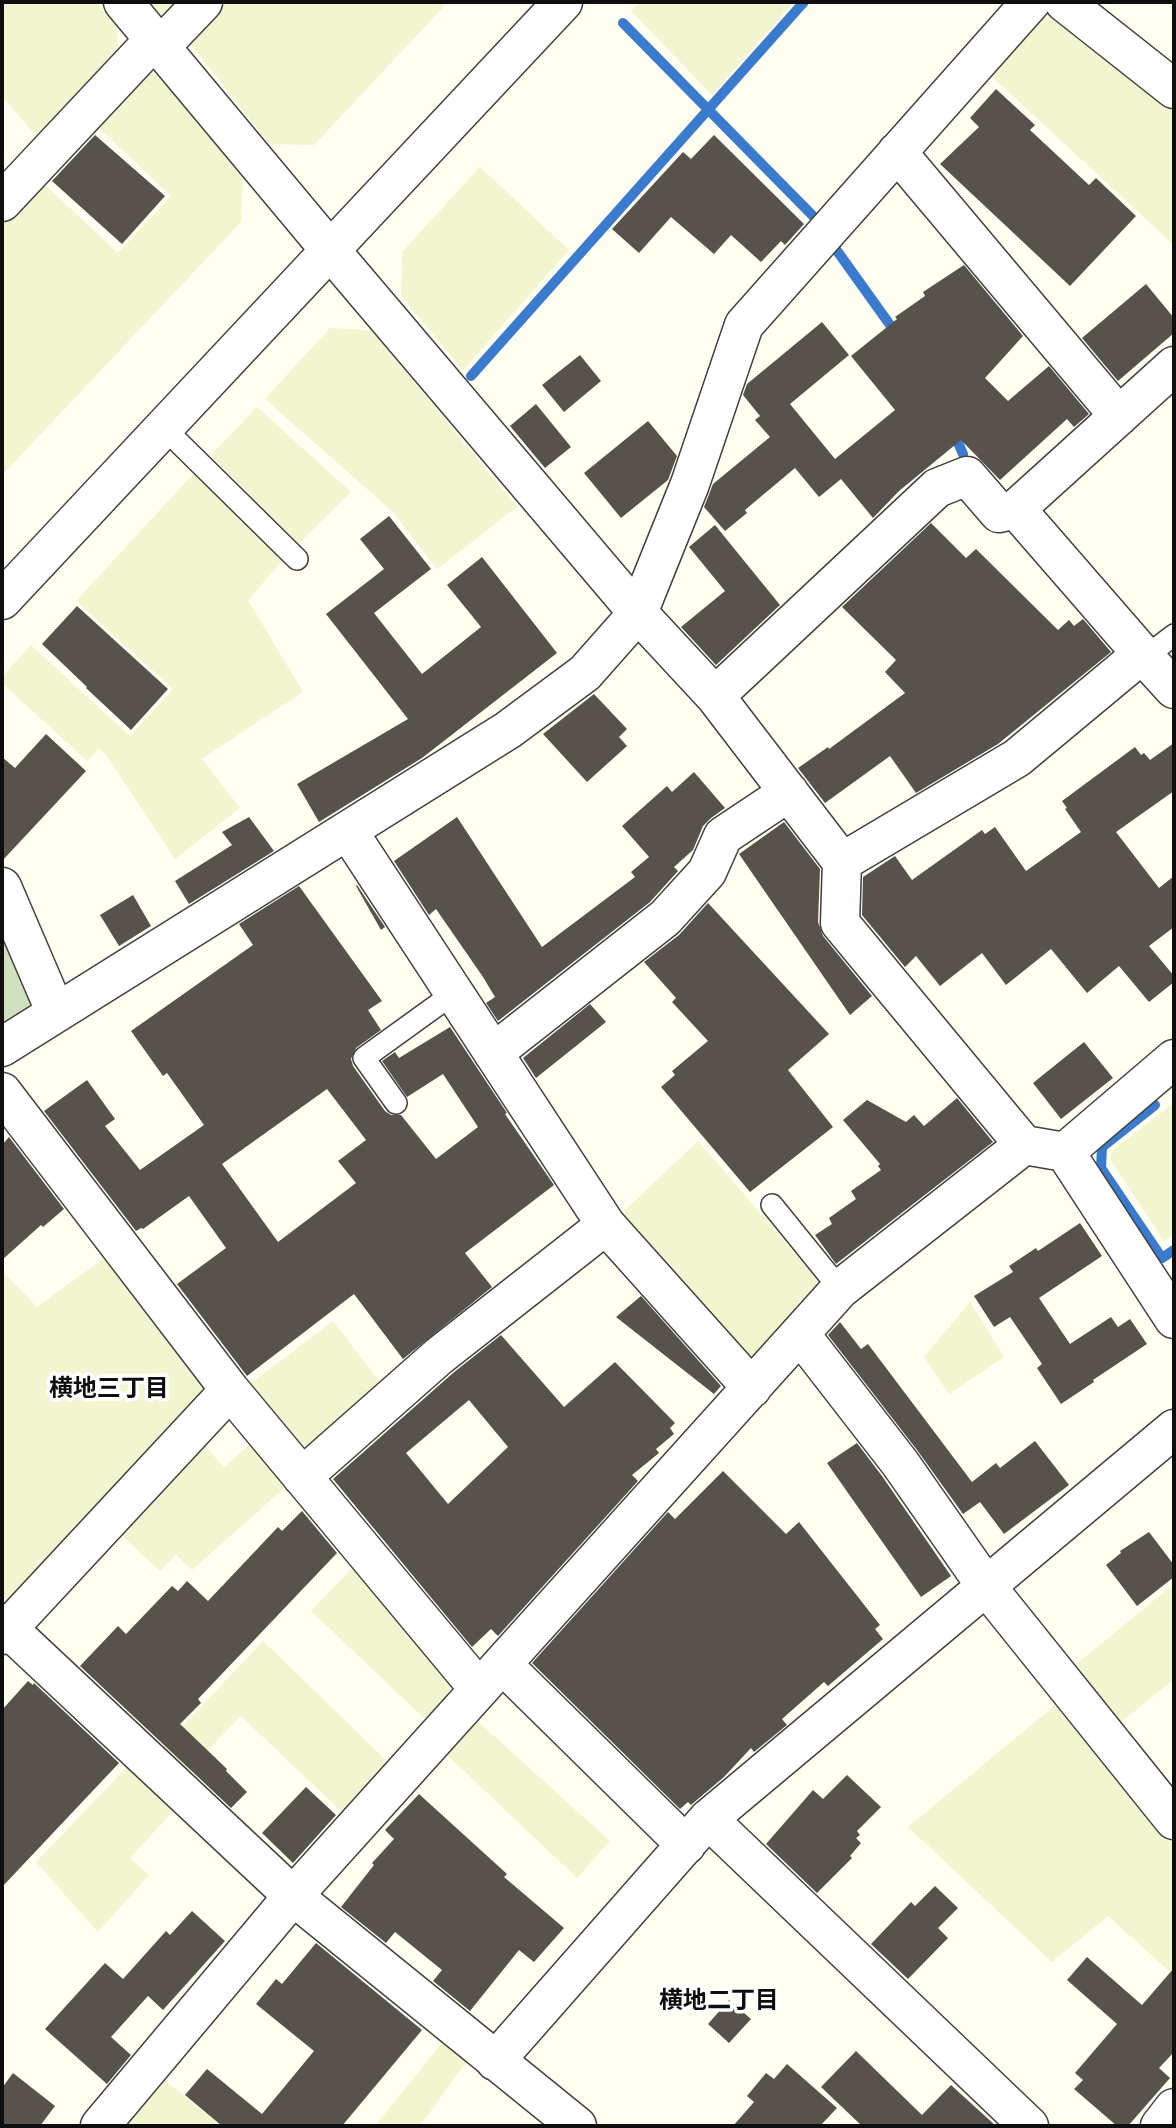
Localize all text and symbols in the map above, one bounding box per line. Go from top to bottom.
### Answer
district label: 横地三丁目 [49,1375,169,1403]
district label: 横地二丁目 [659,1987,779,2015]

